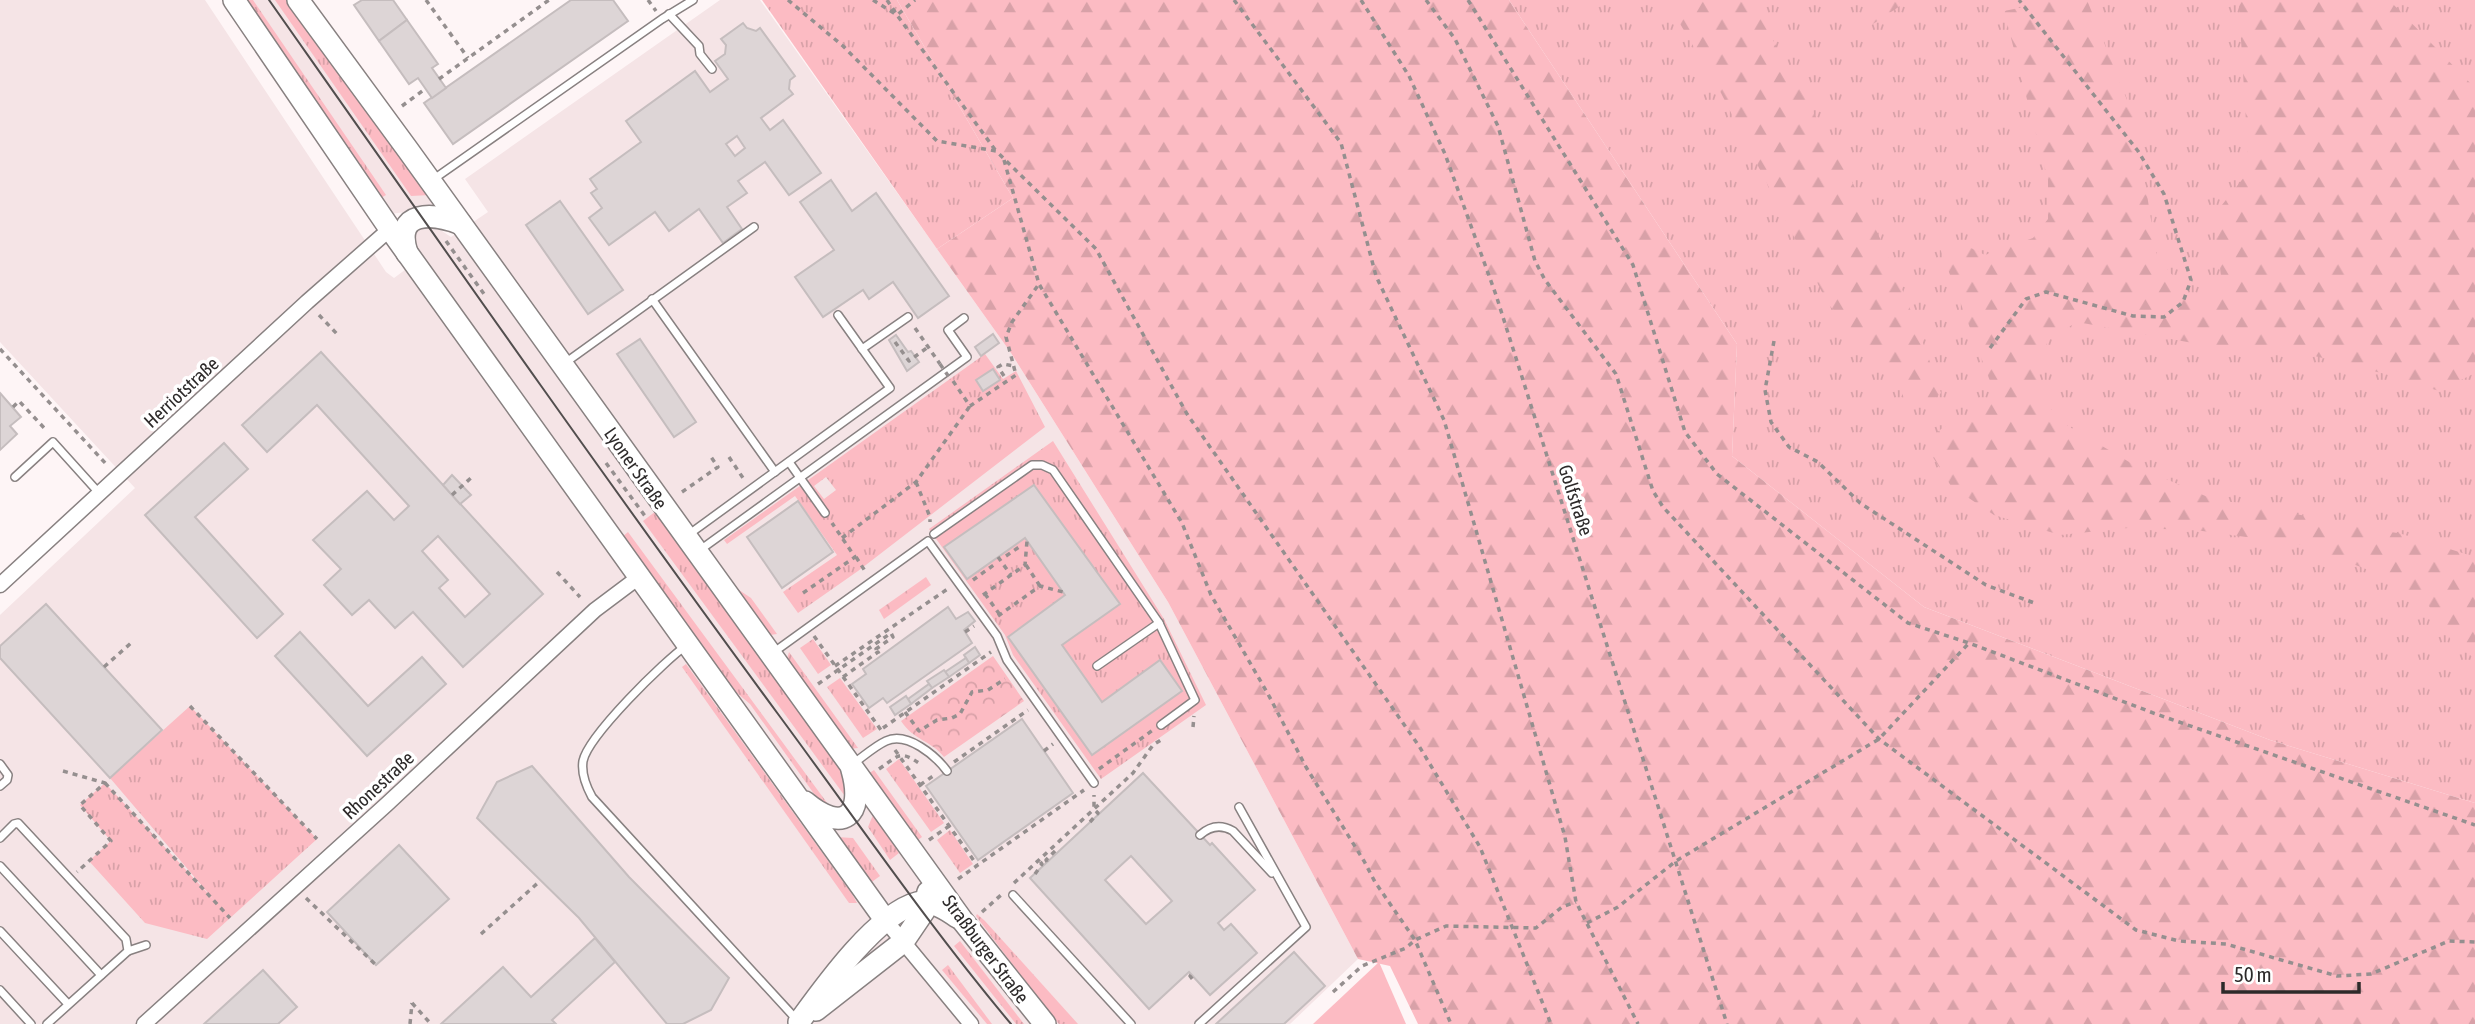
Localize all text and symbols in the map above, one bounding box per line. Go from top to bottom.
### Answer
street label: Herriotstraße [139,352,223,432]
street label: Lyoner Straße [600,423,672,513]
street label: Golfstraße [1554,462,1598,538]
street label: Rhonestraße [338,747,418,823]
street label: Straßburger Straße [938,891,1034,1007]
scale bar [2223,950,2360,994]
text: 50 m [2234,962,2272,986]

